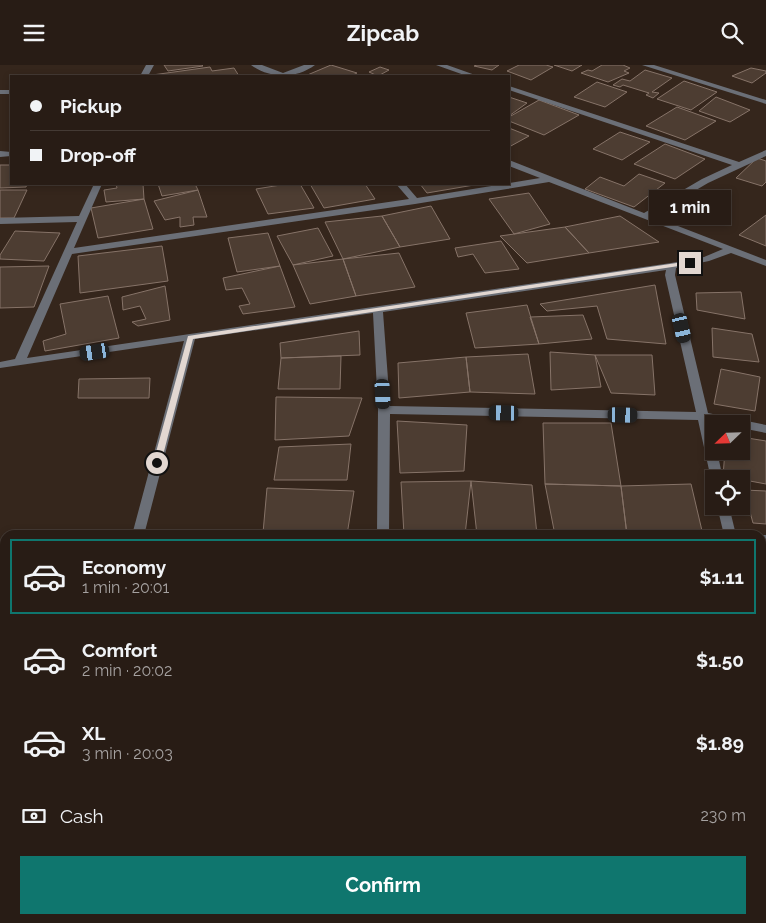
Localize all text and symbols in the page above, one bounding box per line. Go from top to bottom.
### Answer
icon: menu [20,19,48,47]
icon: search [718,19,746,47]
text: Zipcab [347,20,419,46]
text: Pickup [60,95,122,117]
text: Drop-off [60,144,136,166]
callout: 1 min [649,191,731,225]
text: 1 min [670,198,710,217]
route end [679,252,701,274]
car [671,312,692,344]
car [79,342,110,362]
car [374,379,391,409]
car [488,405,519,421]
car [607,407,638,423]
north arrow [705,415,750,460]
map controls [705,415,750,515]
route start [146,452,168,474]
button: locate [705,470,750,515]
icon: car [22,554,67,599]
text: Economy [82,556,166,578]
text: $1.11 [700,566,744,588]
text: 1 min · 20:01 [82,578,169,597]
icon: car [22,637,67,682]
text: Comfort [82,639,157,661]
text: $1.50 [696,649,744,671]
text: 2 min · 20:02 [82,661,172,680]
icon: car [22,720,67,765]
text: XL [82,722,105,744]
text: $1.89 [696,732,744,754]
text: 3 min · 20:03 [82,744,173,763]
icon: cash [20,802,48,830]
text: Cash [60,805,104,827]
text: 230 m [701,806,746,825]
button: Confirm [20,856,746,914]

